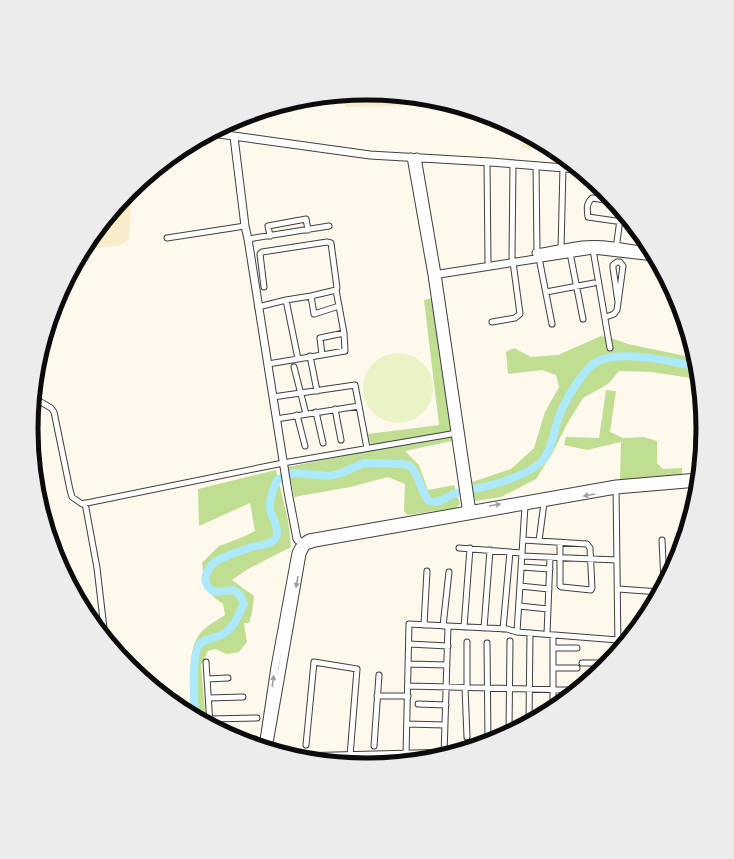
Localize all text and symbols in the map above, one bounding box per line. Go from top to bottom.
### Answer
one-way arrow [583,492,596,498]
one-way arrow [489,502,501,508]
one-way arrow [294,576,300,589]
one-way arrow [270,675,276,687]

